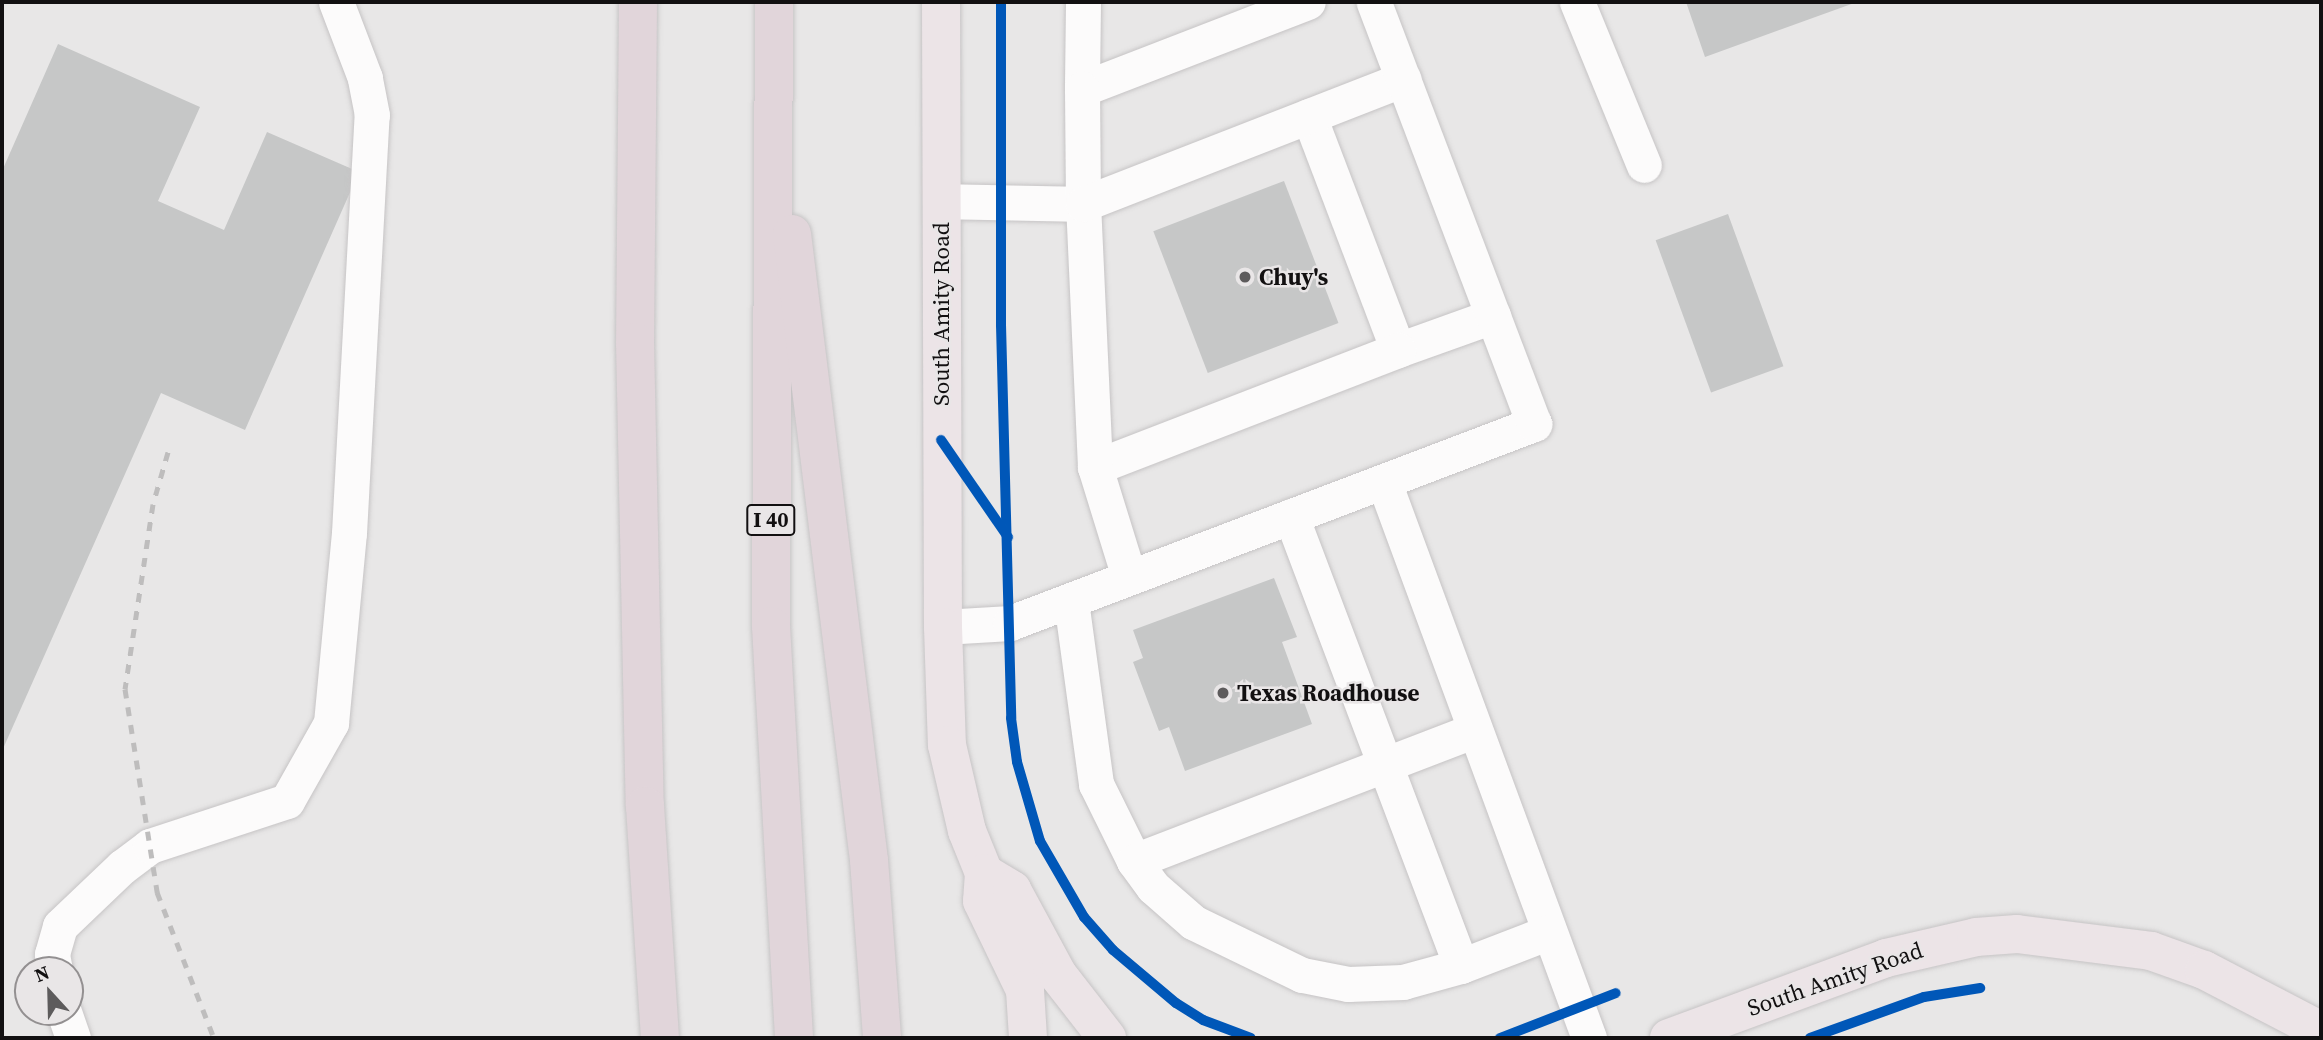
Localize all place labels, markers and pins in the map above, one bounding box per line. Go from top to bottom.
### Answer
place label: Chuy's [1259,263,1328,291]
marker: Chuy's [1237,269,1253,285]
place label: Texas Roadhouse [1237,679,1419,707]
marker: Texas Roadhouse [1215,685,1231,701]

